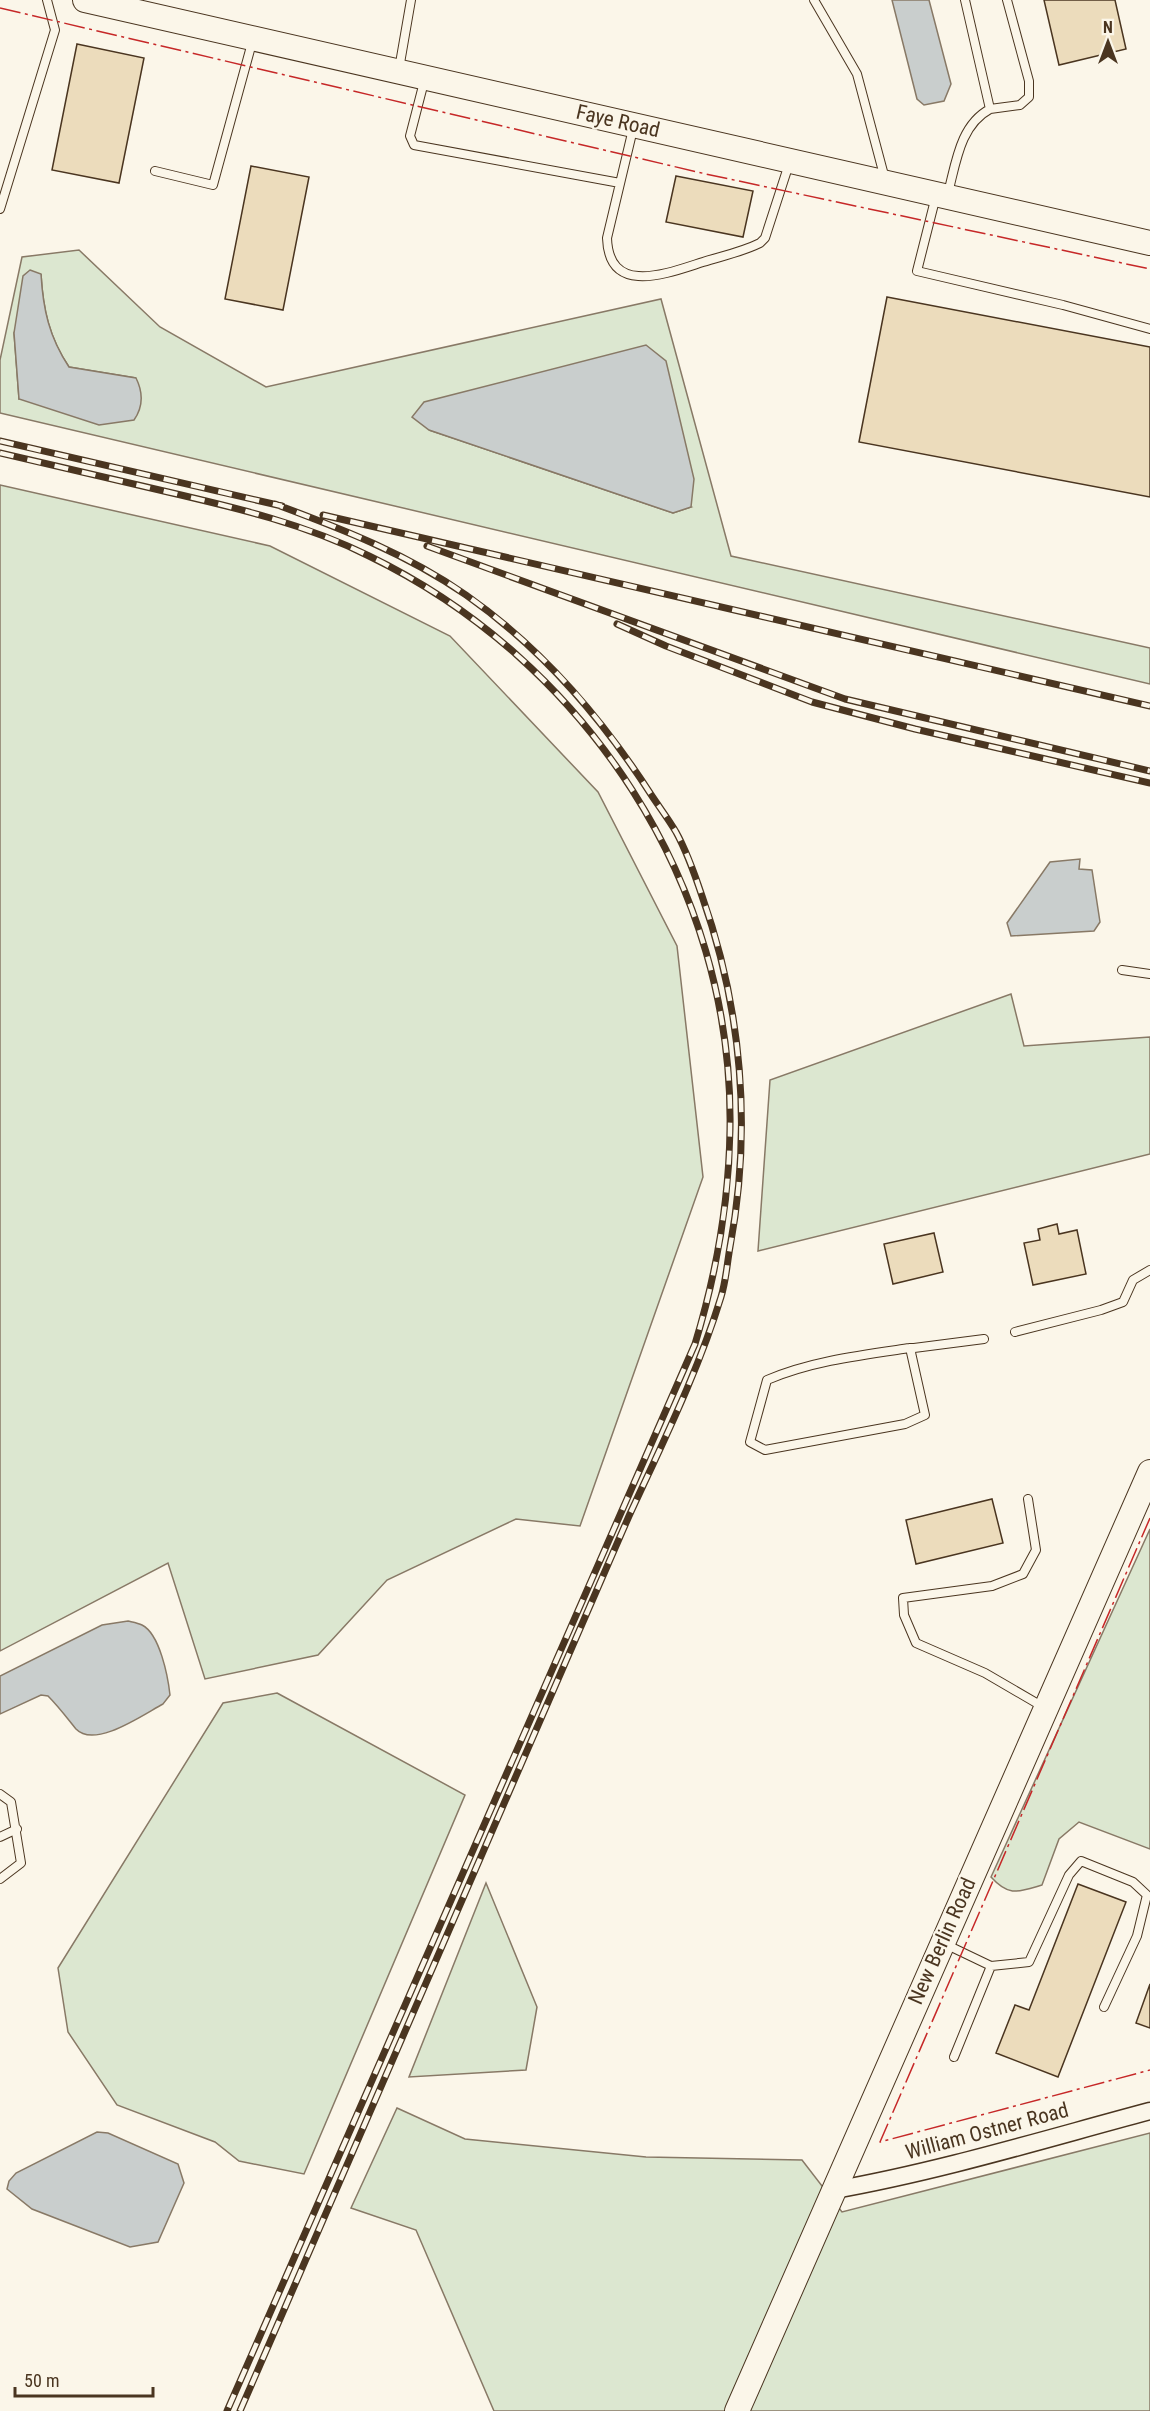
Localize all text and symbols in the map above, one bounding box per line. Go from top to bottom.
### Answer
north arrow [1078,12,1138,72]
text: N [1103,18,1113,37]
street label: Faye Road [574,100,662,142]
street label: New Berlin Road [903,1874,981,2008]
street label: William Ostner Road [903,2098,1071,2164]
scale bar [15,2360,153,2398]
text: 50 m [24,2370,59,2391]

